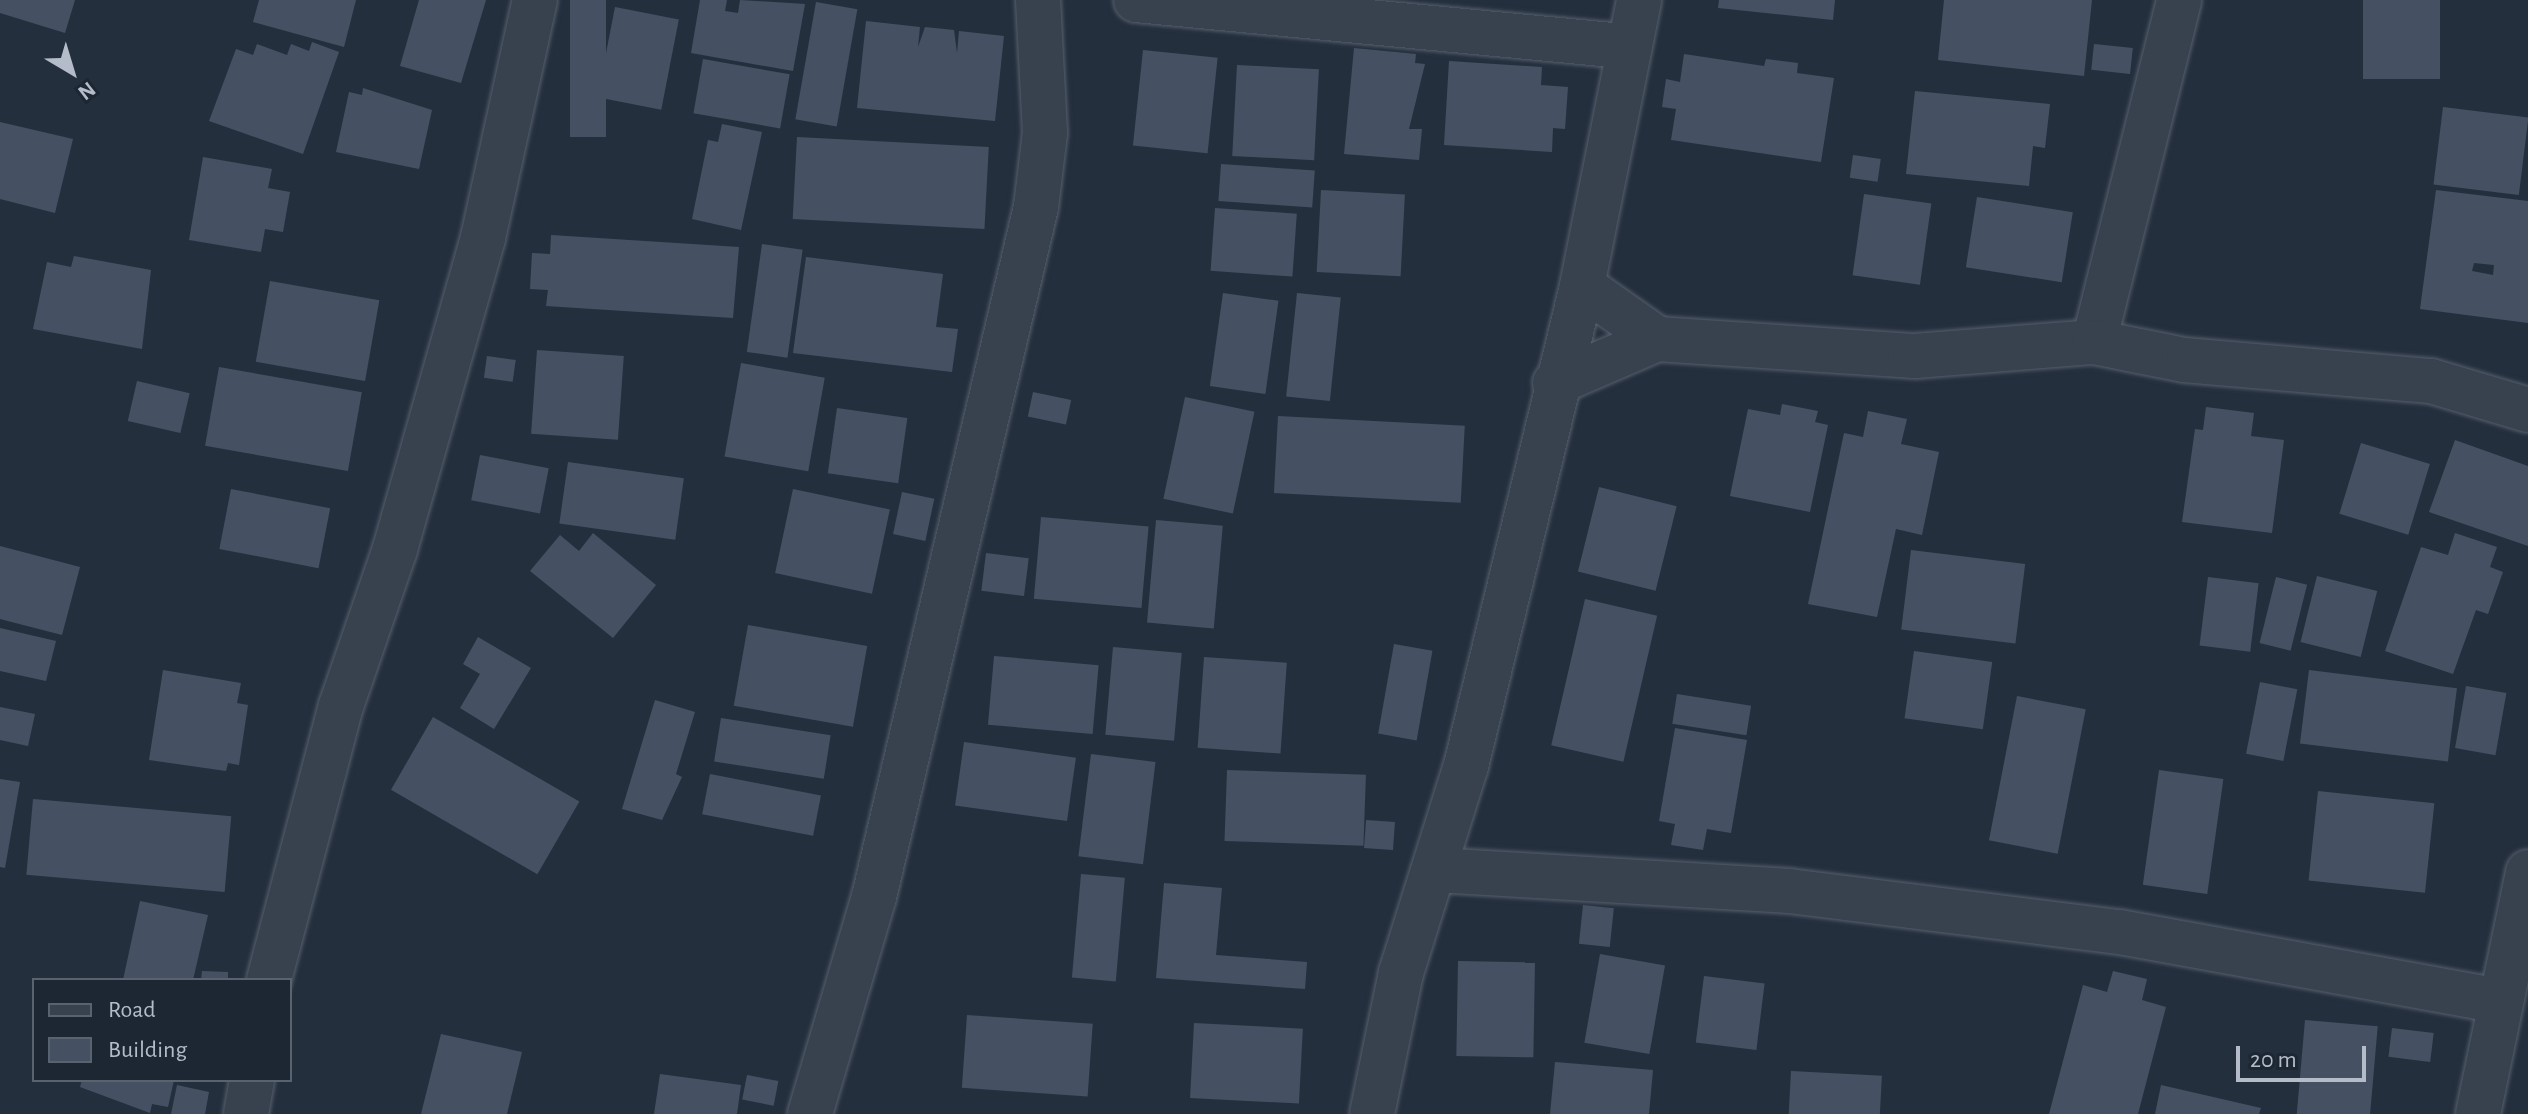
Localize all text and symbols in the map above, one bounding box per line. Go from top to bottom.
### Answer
north arrow [32,32,112,112]
text: N [74,78,100,104]
legend [32,978,292,1082]
text: Road [108,998,156,1022]
scale bar [2240,1030,2370,1080]
text: Building [108,1038,187,1062]
text: 20 m [2250,1048,2297,1072]

